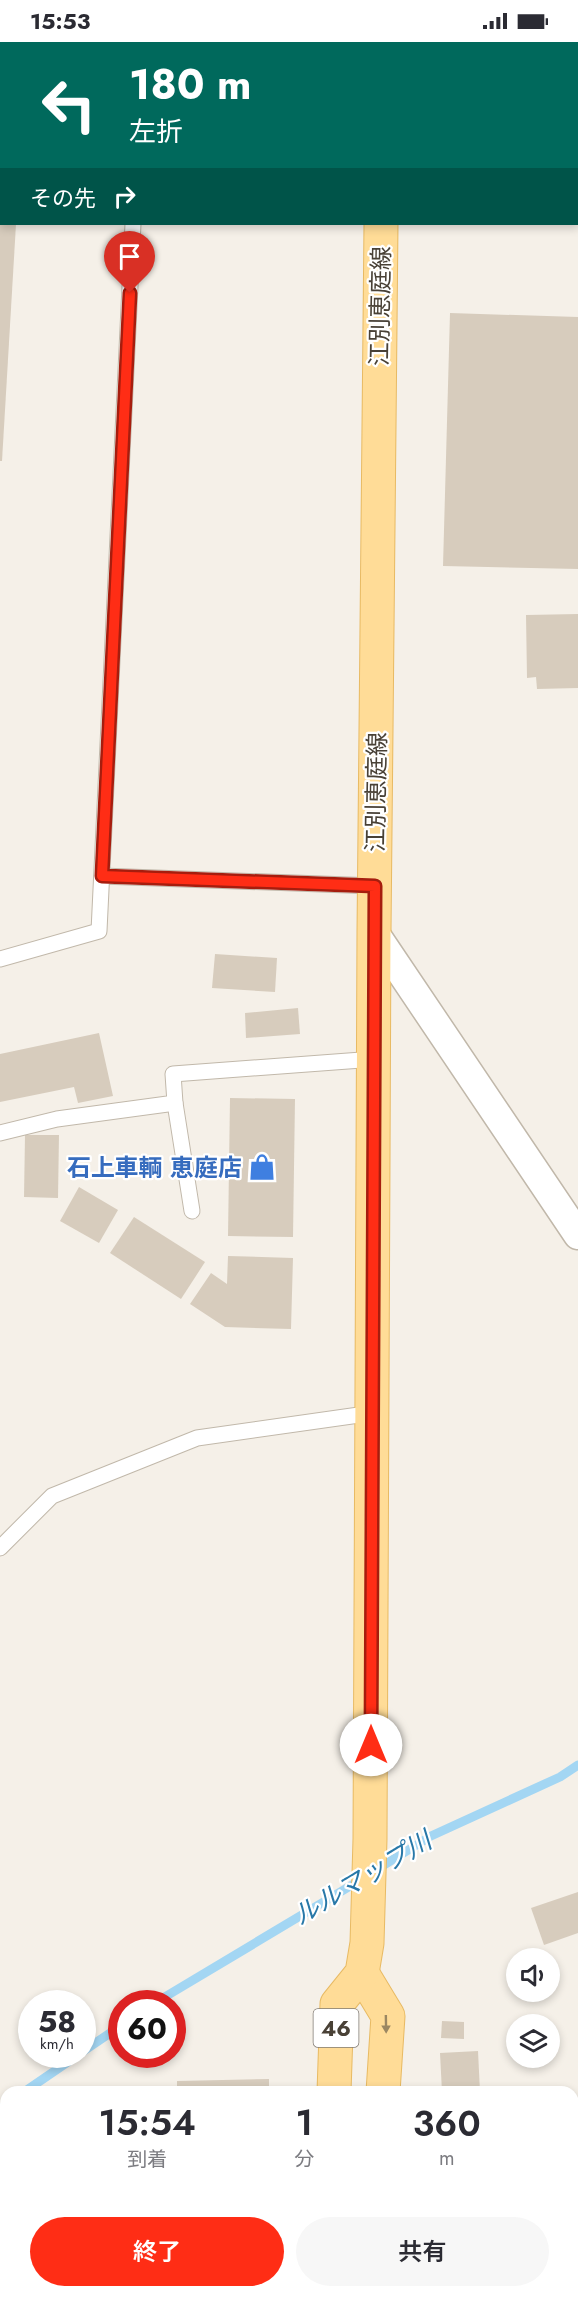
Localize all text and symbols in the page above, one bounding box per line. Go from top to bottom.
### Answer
text: 15:53 [30,5,90,37]
text: 180 m [129,54,252,115]
icon: left [30,66,108,144]
text: 左折 [129,112,183,151]
icon: right [108,180,141,213]
text: その先 [30,182,96,214]
pin [104,231,155,293]
icon: arrive [113,240,146,273]
street label: 江別恵庭線 [361,246,399,366]
street label: 江別恵庭線 [357,732,395,852]
place label: 石上車輌 恵庭店 [67,1150,242,1185]
shop icon: 石上車輌 恵庭店 [247,1152,277,1182]
position arrow [339,1713,403,1777]
water label: ルルマップ川 [285,1820,441,1934]
map controls [506,1948,560,2068]
button: sound [506,1948,560,2002]
speed limit sign: 60 [108,1990,186,2068]
text: 58 [38,2000,76,2043]
road number: 46 [314,2009,358,2047]
button: layers [506,2014,560,2068]
one-way arrow [382,2015,391,2034]
text: km/h [40,2033,74,2055]
text: 15:54 [98,2096,196,2148]
text: 1 [296,2096,313,2148]
text: 360 [413,2097,481,2149]
text: m [439,2144,455,2173]
text: 到着 [127,2145,167,2174]
text: 分 [294,2145,314,2174]
button: 終了 [30,2217,284,2286]
button: 共有 [296,2217,549,2286]

